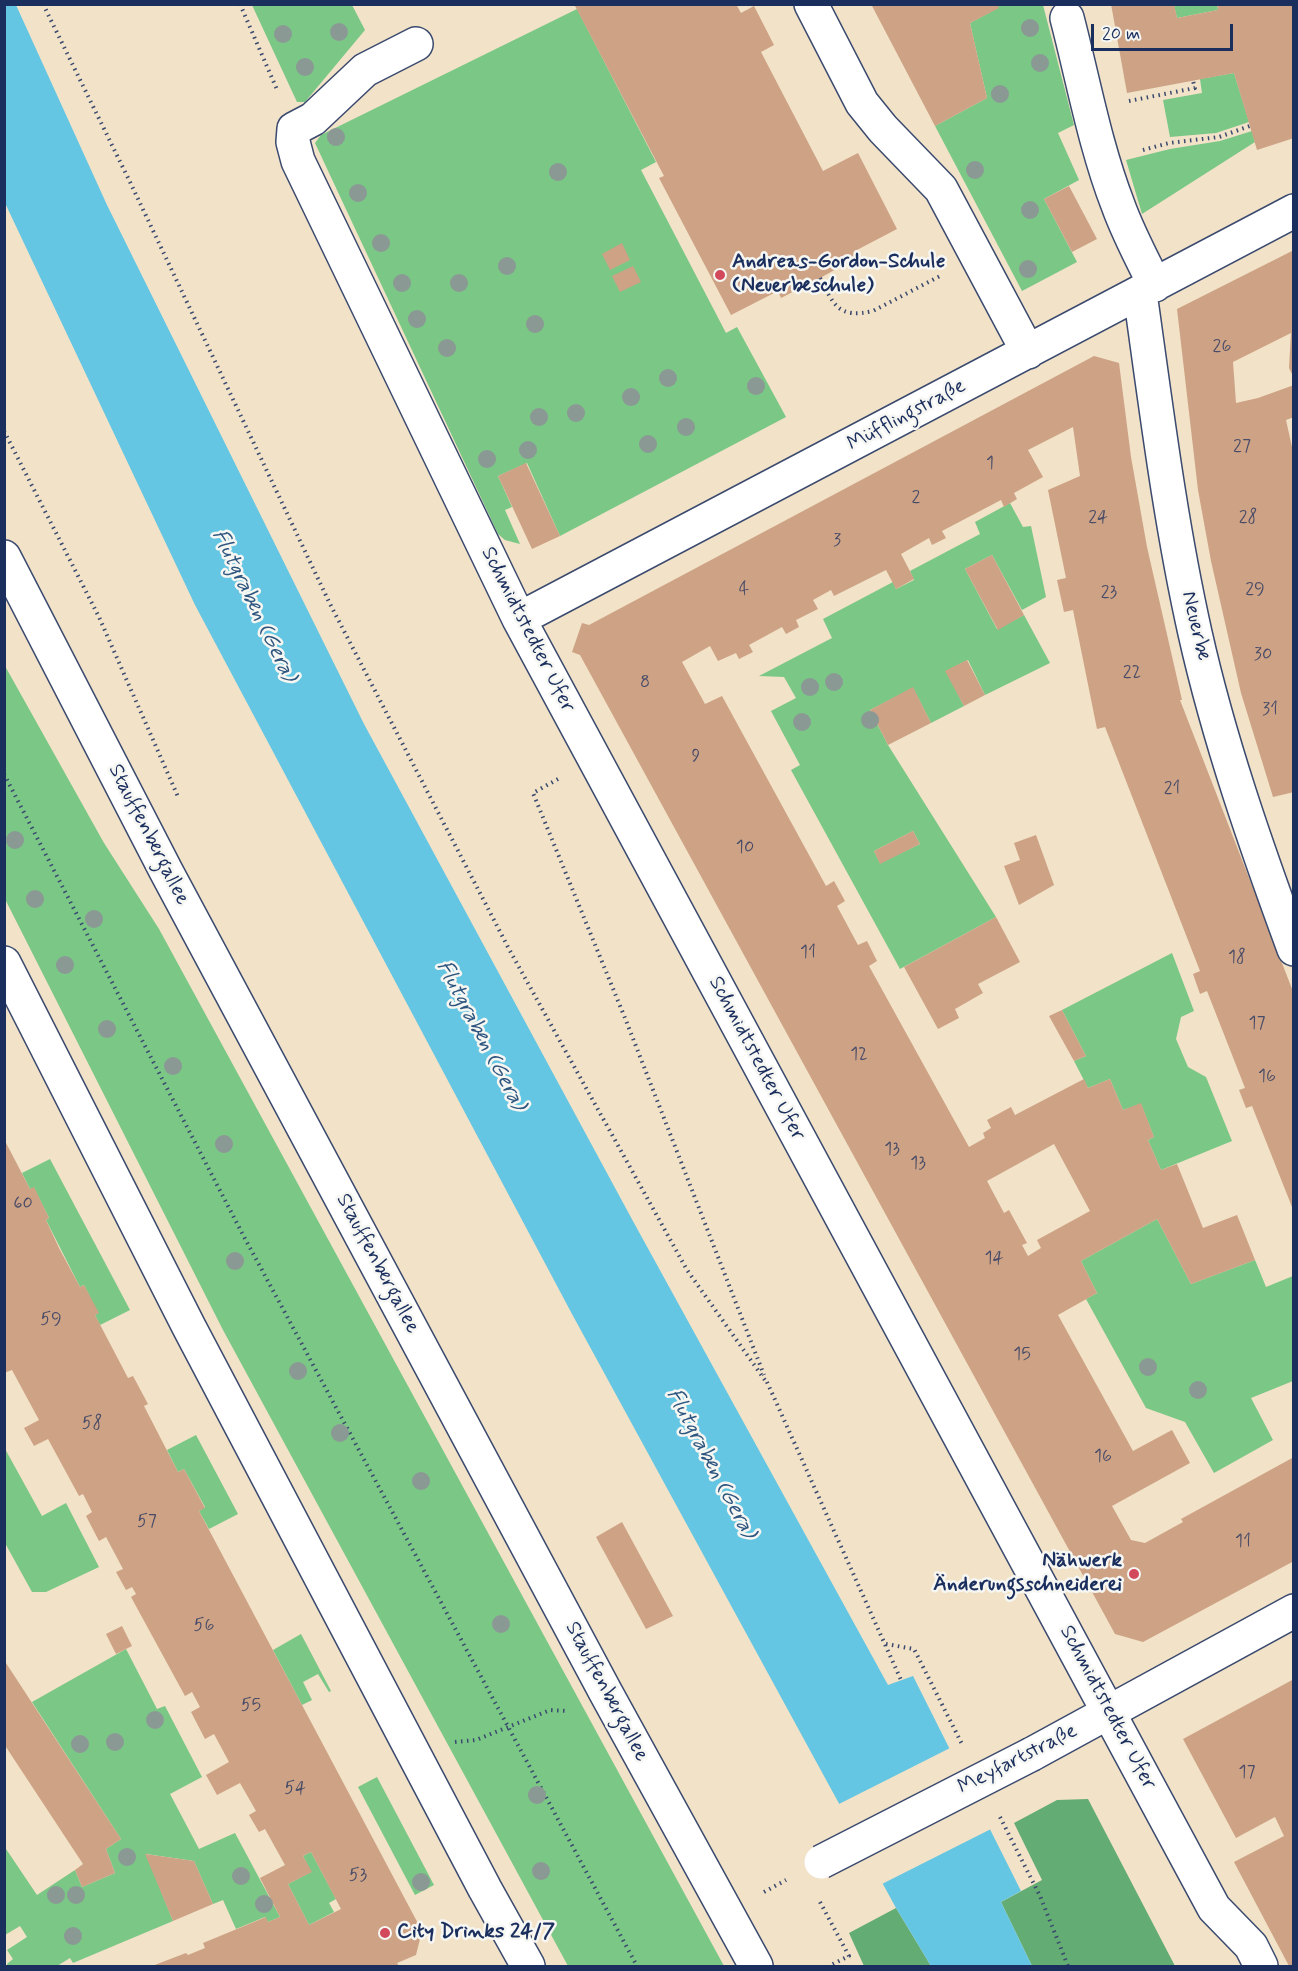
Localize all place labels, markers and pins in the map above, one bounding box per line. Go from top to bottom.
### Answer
place label: Andreas-Gordon-Schule (Neuerbeschule) [732,250,945,300]
marker: Andreas-Gordon-Schule (Neuerbeschule) [713,268,727,282]
place label: Nähwerk Änderungsschneiderei [933,1549,1122,1599]
marker: Nähwerk Änderungsschneiderei [1127,1567,1141,1581]
place label: City Drinks 24/7 [397,1920,555,1946]
marker: City Drinks 24/7 [378,1926,392,1940]

